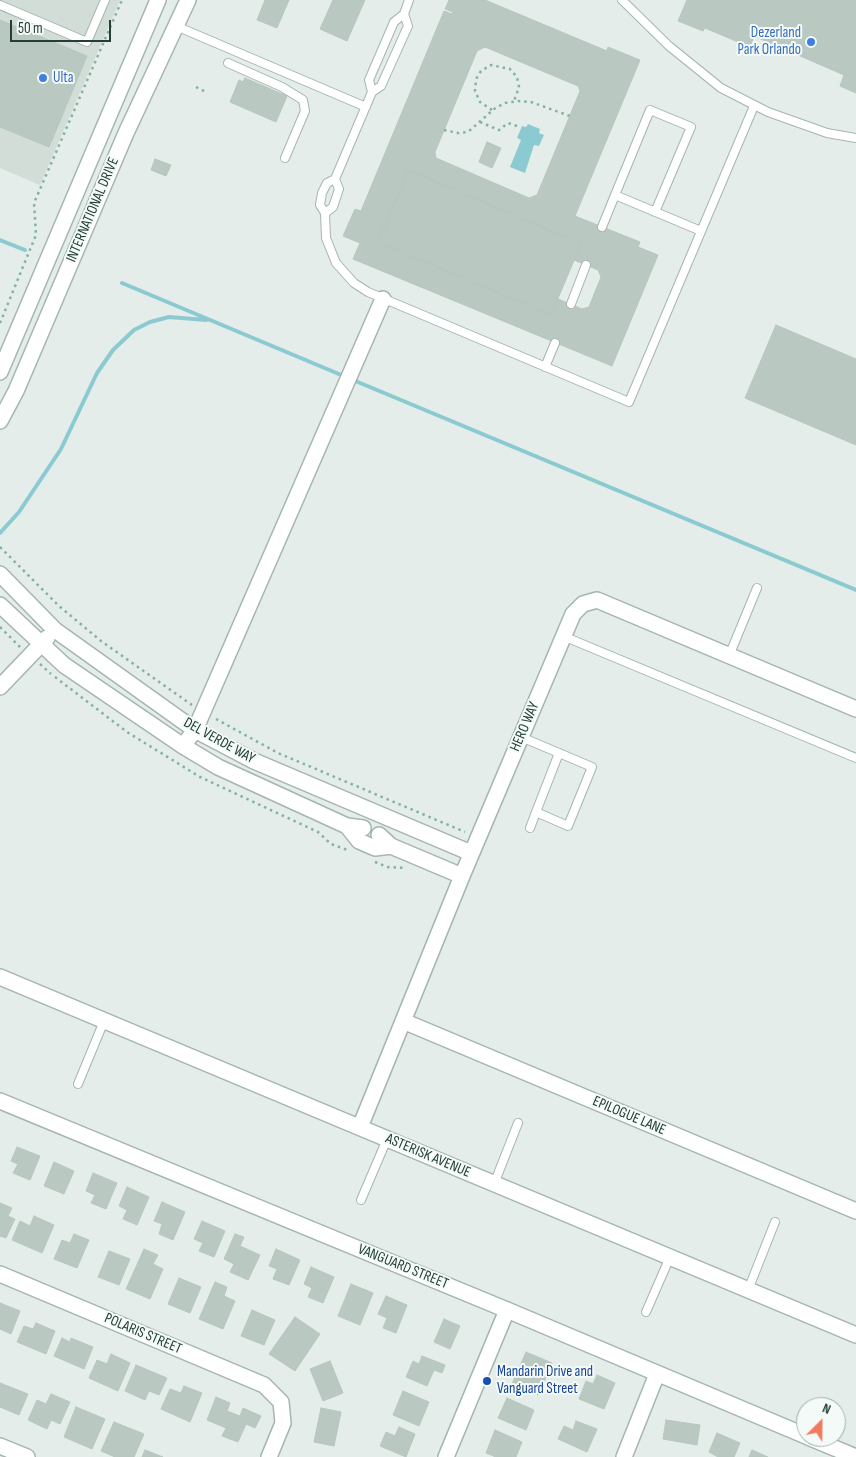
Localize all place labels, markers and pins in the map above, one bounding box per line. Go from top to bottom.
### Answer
place label: Dezerland Park Orlando [738,24,801,59]
marker: Dezerland Park Orlando [805,36,817,48]
place label: Ulta [53,69,73,87]
marker: Ulta [37,72,49,84]
place label: Mandarin Drive and Vanguard Street [497,1363,593,1398]
marker: Mandarin Drive and Vanguard Street [481,1375,493,1387]

